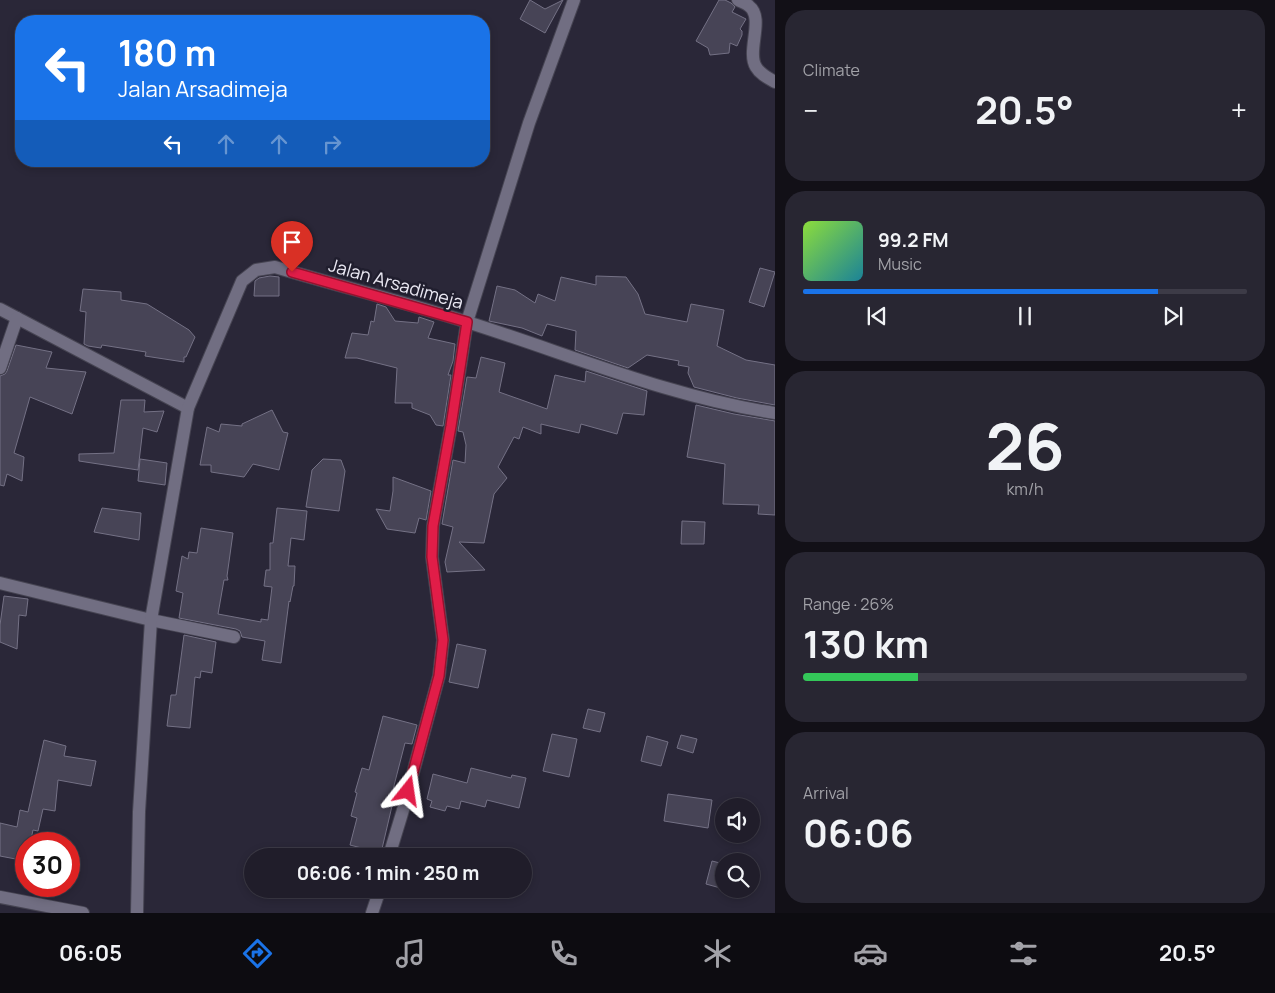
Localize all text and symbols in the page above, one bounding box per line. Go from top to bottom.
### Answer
text: 180 m [118,29,216,77]
icon: left [35,35,100,100]
text: Climate [803,59,860,81]
text: Jalan Arsadimeja [118,74,288,104]
text: 20.5° [975,83,1074,135]
text: − [803,91,818,129]
text: + [1231,91,1247,129]
icon: left [159,130,187,158]
icon: ahead [212,130,240,158]
icon: ahead [265,130,293,158]
icon: right [318,130,346,158]
pin [271,221,313,272]
text: 99.2 FM [878,227,949,253]
icon: arrive [278,228,306,256]
street label: Jalan Arsadimeja [326,252,466,314]
text: Music [878,253,922,275]
icon: previous [863,302,891,330]
icon: pause [1011,302,1039,330]
icon: next [1159,302,1187,330]
text: 26 [985,401,1065,490]
text: km/h [1006,478,1044,500]
text: Range · 26% [803,593,894,615]
text: 130 km [803,617,929,669]
position arrow [381,764,433,816]
text: Arrival [803,782,849,804]
map controls [715,798,760,898]
button: sound [715,798,760,843]
text: 06:06 [803,806,913,858]
speed limit sign: 30 [15,832,80,897]
button: search [715,853,760,898]
text: 06:06 · 1 min · 250 m [297,860,479,886]
icon: directions [240,936,275,971]
icon: music [393,936,428,971]
icon: phone [546,936,581,971]
icon: climate [700,936,735,971]
icon: car [853,936,888,971]
icon: filters [1006,936,1041,971]
text: 06:05 [59,938,122,968]
text: 20.5° [1159,938,1216,968]

